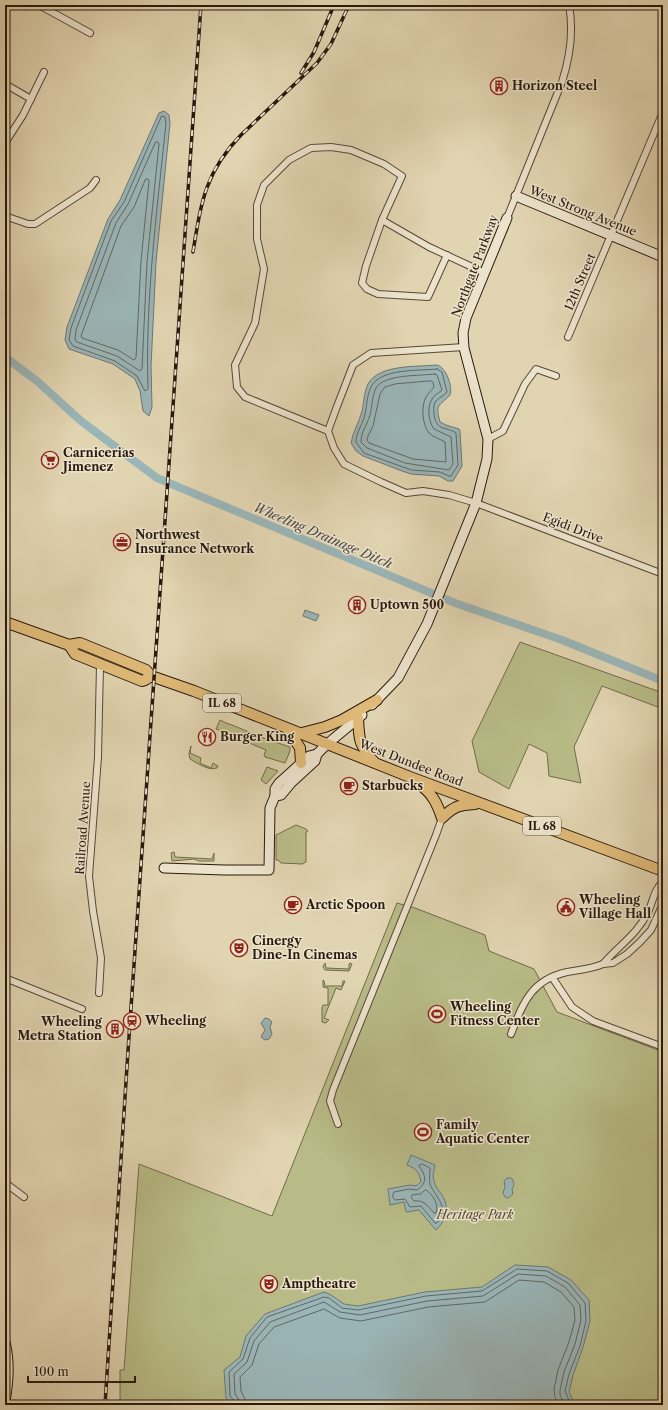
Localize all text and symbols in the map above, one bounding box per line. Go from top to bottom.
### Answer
building icon: Horizon Steel [489,76,509,96]
place label: Horizon Steel [512,78,597,93]
street label: West Strong Avenue [526,182,639,239]
street label: Northgate Parkway [448,212,501,319]
street label: 12th Street [561,250,599,313]
place label: Carnicerias Jimenez [61,445,135,474]
supermarket icon: Carnicerias Jimenez [40,450,60,470]
water label: Wheeling Drainage Ditch [251,498,395,572]
street label: Egidi Drive [541,509,606,546]
place label: Northwest Insurance Network [135,527,255,556]
office icon: Northwest Insurance Network [112,532,132,552]
building icon: Uptown 500 [347,595,367,615]
place label: Uptown 500 [370,597,445,612]
road number: IL 68 [203,694,241,712]
restaurant icon: Burger King [197,727,217,747]
place label: Burger King [220,729,296,744]
street label: West Dundee Road [356,736,466,789]
cafe icon: Starbucks [339,776,359,796]
place label: Starbucks [362,778,424,793]
street label: Railroad Avenue [72,780,93,875]
road number: IL 68 [523,817,561,835]
place label: Wheeling Village Hall [578,892,651,921]
cafe icon: Arctic Spoon [283,895,303,915]
place label: Arctic Spoon [305,897,386,912]
public building icon: Wheeling Village Hall [556,897,576,917]
place label: Cinergy Dine-In Cinemas [252,933,358,962]
theatre icon: Cinergy Dine-In Cinemas [229,938,249,958]
place label: Wheeling Fitness Center [449,999,540,1028]
sports icon: Wheeling Fitness Center [427,1004,447,1024]
station icon: Wheeling [122,1011,142,1031]
place label: Wheeling [144,1013,207,1028]
place label: Wheeling Metra Station [18,1014,103,1043]
building icon: Wheeling Metra Station [105,1019,125,1039]
place label: Family Aquatic Center [435,1117,530,1146]
sports icon: Family Aquatic Center [413,1122,433,1142]
park label: Heritage Park [436,1207,514,1222]
theatre icon: Amptheatre [259,1274,279,1294]
place label: Amptheatre [281,1276,356,1291]
scale bar [28,1358,135,1384]
text: 100 m [34,1364,69,1379]

